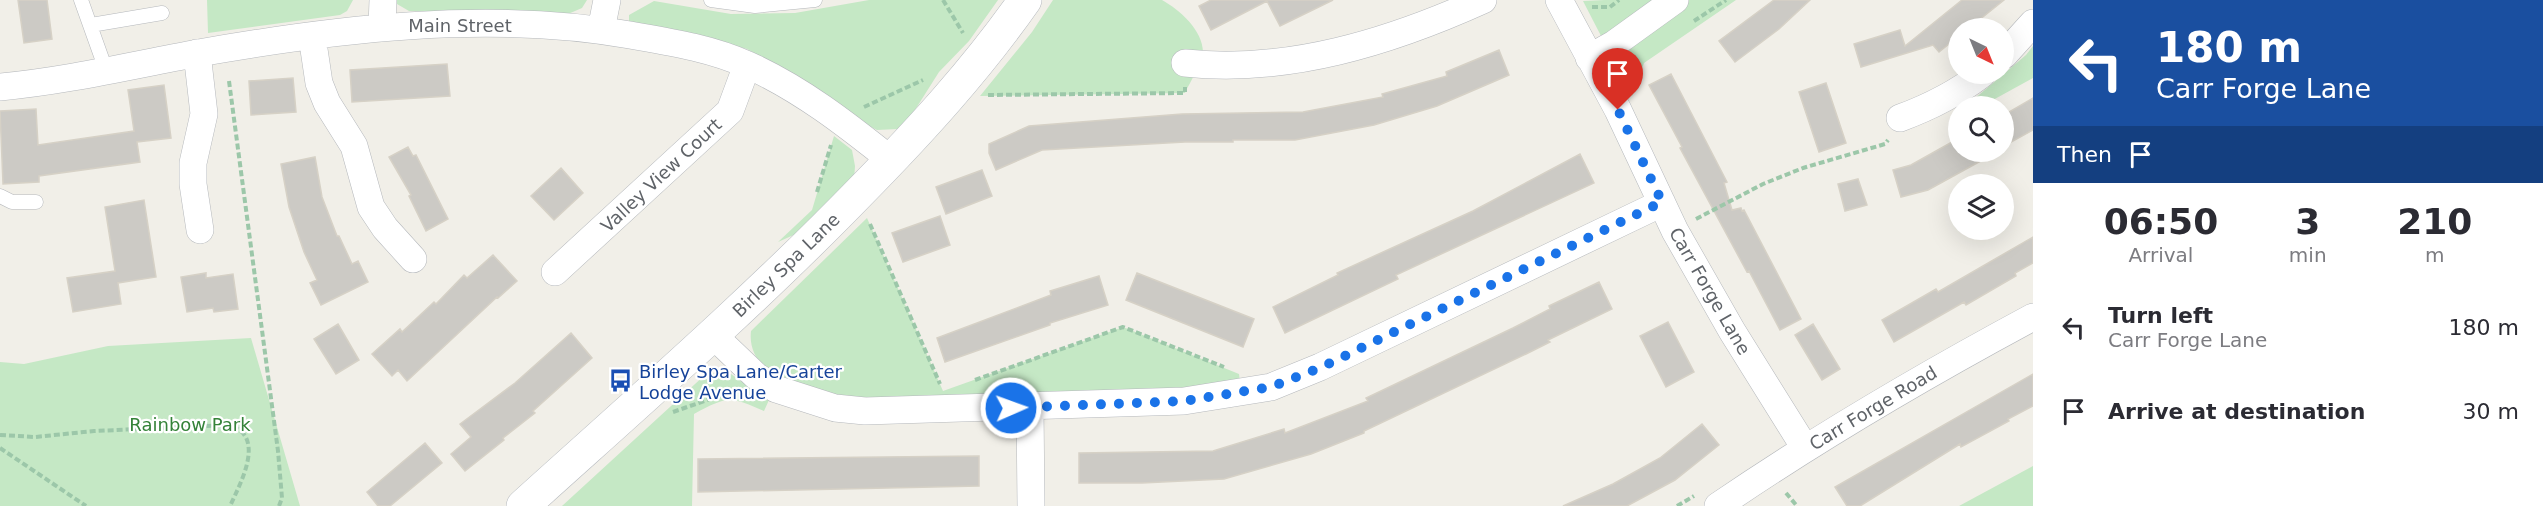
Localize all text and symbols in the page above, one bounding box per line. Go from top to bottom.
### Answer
street label: Main Street [408,15,512,36]
north arrow [1948,18,2014,84]
map controls [1948,18,2014,240]
text: 180 m [2156,23,2302,72]
icon: left [2057,24,2135,102]
pin [1592,48,1643,110]
icon: arrive [1601,57,1634,90]
text: Carr Forge Lane [2156,73,2371,104]
button: search [1948,96,2014,162]
street label: Valley View Court [596,114,726,236]
icon: arrive [2124,138,2157,171]
text: Then [2057,142,2112,167]
button: layers [1948,174,2014,240]
text: 06:50 [2104,201,2218,242]
text: 3 [2295,201,2320,242]
text: 210 [2397,201,2472,242]
street label: Birley Spa Lane [728,209,844,321]
street label: Carr Forge Lane [1665,224,1755,358]
text: Arrival [2128,243,2193,267]
text: min [2289,243,2327,267]
text: m [2425,243,2445,267]
text: Turn left [2108,303,2213,328]
icon: left [2057,311,2090,344]
text: 180 m [2449,315,2519,340]
text: Carr Forge Lane [2108,328,2267,352]
place label: Birley Spa Lane/Carter Lodge Avenue [639,361,843,403]
street label: Carr Forge Road [1805,362,1941,454]
bus stop icon: Birley Spa Lane/Carter Lodge Avenue [608,368,634,394]
position arrow [979,376,1043,440]
icon: arrive [2057,395,2090,428]
text: Arrive at destination [2108,399,2365,424]
text: 30 m [2463,399,2519,424]
park label: Rainbow Park [129,414,251,435]

